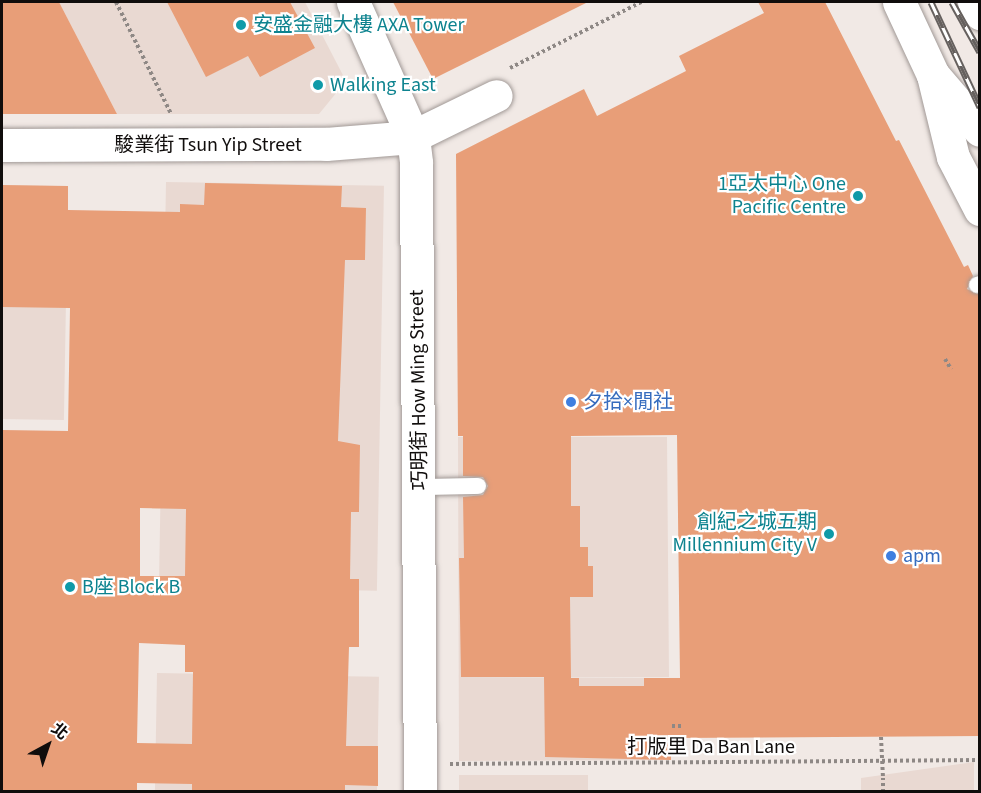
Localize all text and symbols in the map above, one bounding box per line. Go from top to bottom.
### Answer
place label: 安盛金融大樓 AXA Tower [253,13,464,37]
marker: 安盛金融大樓 AXA Tower [234,18,248,32]
place label: Walking East [330,73,436,97]
marker: Walking East [311,78,325,92]
street label: 駿業街 Tsun Yip Street [114,133,302,157]
place label: 1亞太中心 One Pacific Centre [718,172,846,219]
marker: 1亞太中心 One Pacific Centre [851,189,865,203]
street label: 巧明街 How Ming Street [405,289,433,491]
place label: 夕拾×閒社 [583,390,673,414]
marker: 夕拾×閒社 [564,395,578,409]
place label: 創紀之城五期 Millennium City V [672,510,817,557]
marker: 創紀之城五期 Millennium City V [822,527,836,541]
place label: apm [903,544,941,568]
marker: apm [884,549,898,563]
place label: B座 Block B [82,575,180,599]
marker: B座 Block B [63,580,77,594]
north arrow [18,715,78,775]
text: 北 [46,718,73,745]
street label: 打版里 Da Ban Lane [627,735,795,759]

